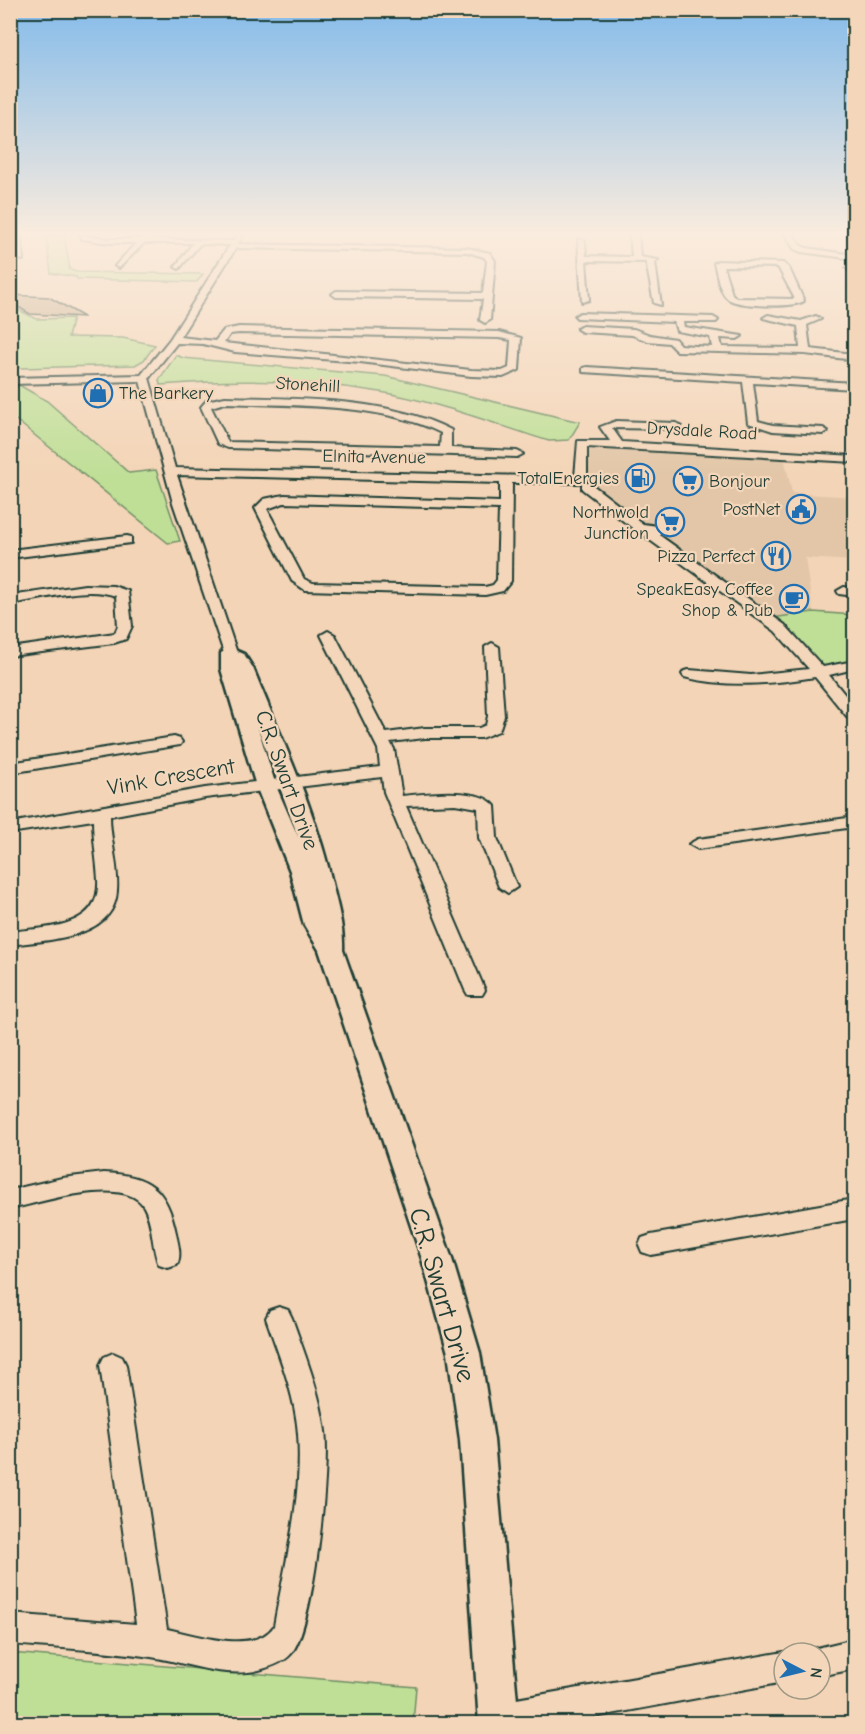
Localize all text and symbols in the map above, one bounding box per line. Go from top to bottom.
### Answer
street label: Stonehill [275,373,341,397]
shop icon: The Barkery [82,377,114,409]
place label: The Barkery [119,383,214,404]
street label: Drysdale Road [646,418,758,444]
street label: Elnita Avenue [322,446,426,468]
fuel station icon: TotalEnergies [624,462,656,494]
supermarket icon: Bonjour [672,465,704,497]
place label: TotalEnergies [517,468,619,489]
place label: Bonjour [709,471,771,492]
public building icon: PostNet [785,493,817,525]
place label: PostNet [723,499,781,520]
place label: Northwold Junction [572,502,649,544]
supermarket icon: Northwold Junction [654,506,686,538]
restaurant icon: Pizza Perfect [760,540,792,572]
place label: Pizza Perfect [657,546,756,567]
place label: SpeakEasy Coffee Shop & Pub [637,579,773,621]
cafe icon: SpeakEasy Coffee Shop & Pub [778,583,810,615]
street label: C.R. Swart Drive [250,707,324,853]
street label: Vink Crescent [105,753,237,801]
street label: C.R. Swart Drive [402,1204,482,1386]
north arrow [772,1641,832,1701]
text: N [806,1666,825,1679]

